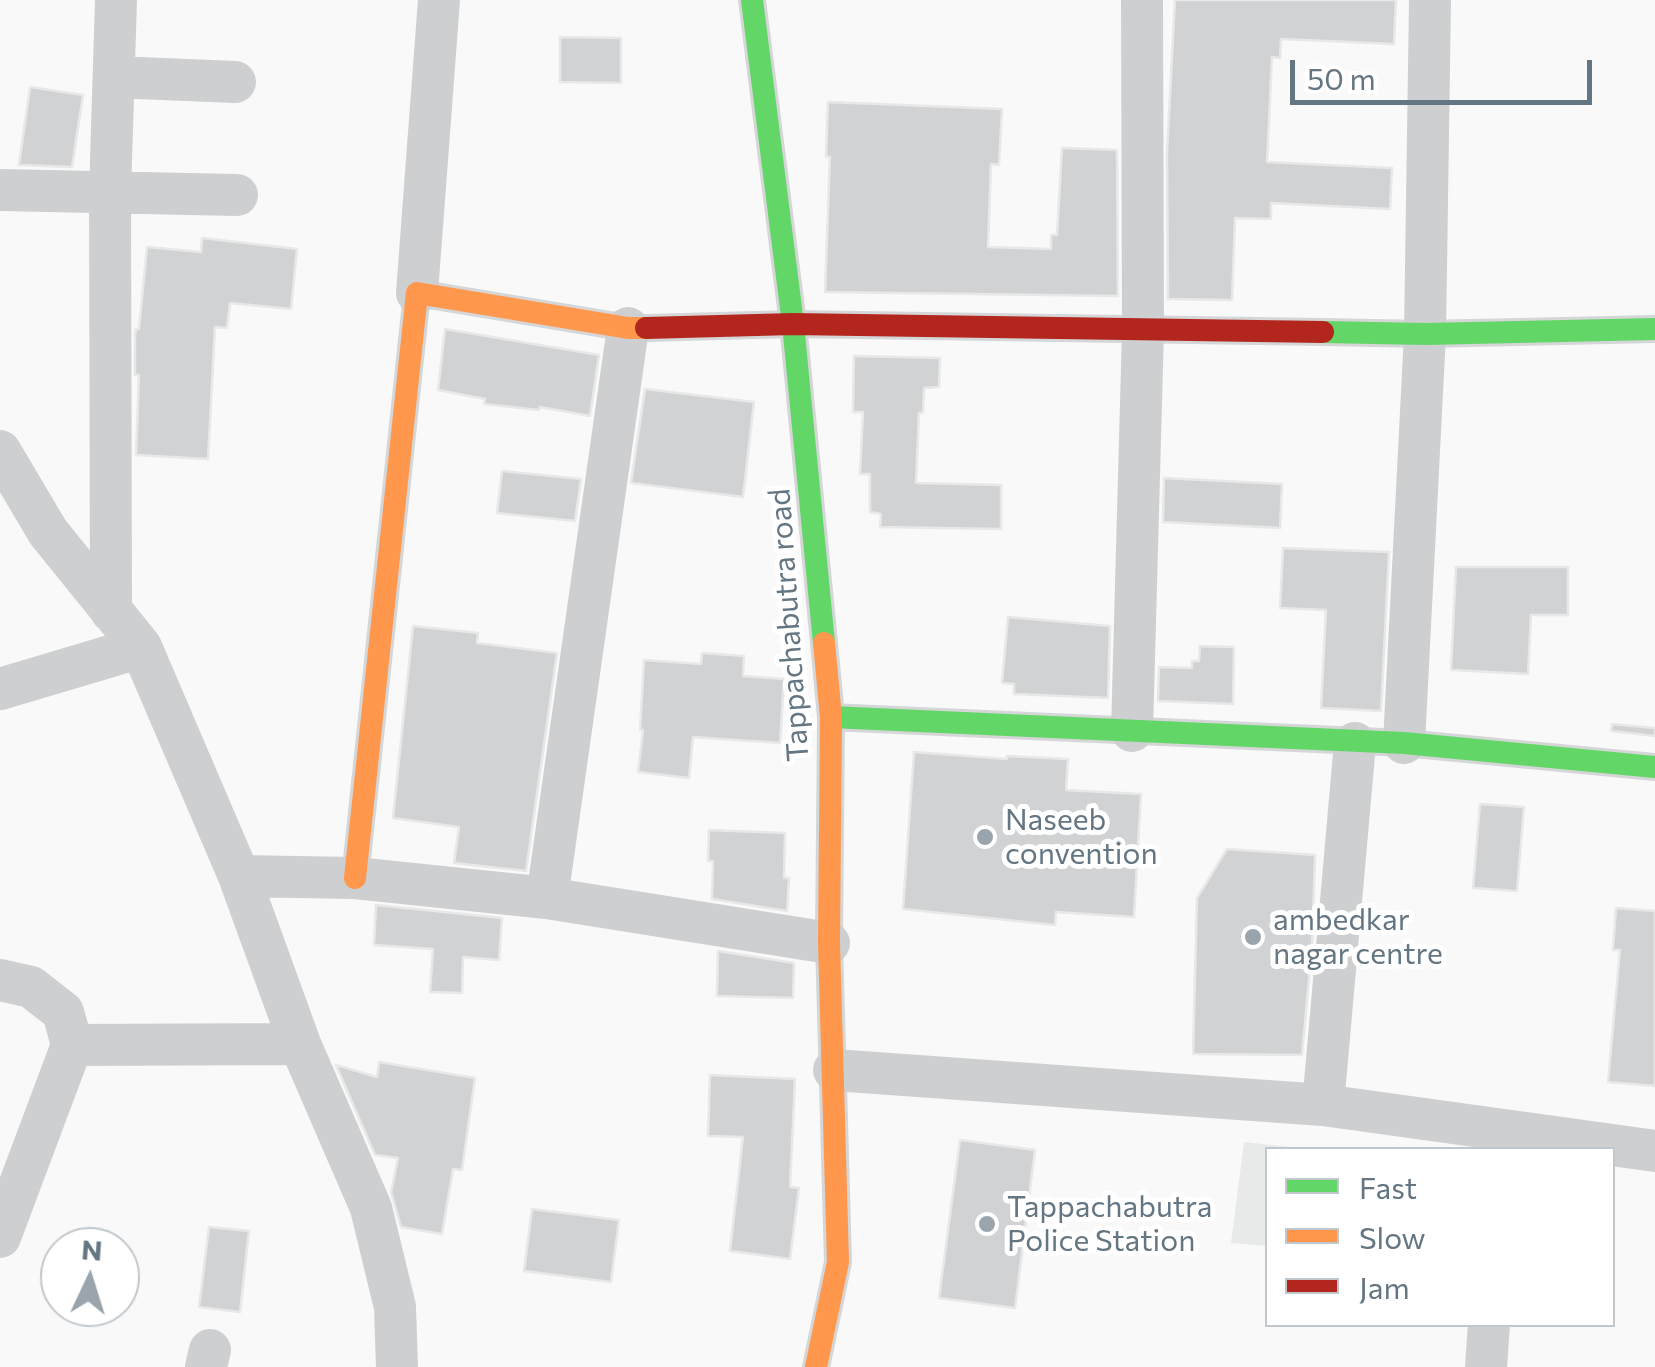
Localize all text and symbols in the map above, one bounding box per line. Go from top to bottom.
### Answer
scale bar [1295,40,1598,102]
text: 50 m [1307,59,1376,96]
street label: Tappachabutra road [762,487,816,763]
place label: Naseeb convention [1005,802,1158,872]
marker: Naseeb convention [974,826,996,848]
place label: ambedkar nagar centre [1273,902,1443,972]
marker: ambedkar nagar centre [1242,926,1264,948]
legend [1265,1147,1615,1327]
text: Fast [1359,1168,1417,1205]
place label: Tappachabutra Police Station [1007,1189,1212,1260]
marker: Tappachabutra Police Station [976,1213,998,1235]
text: Slow [1359,1218,1426,1255]
north arrow [40,1227,140,1327]
text: N [80,1231,104,1267]
text: Jam [1359,1268,1410,1305]

